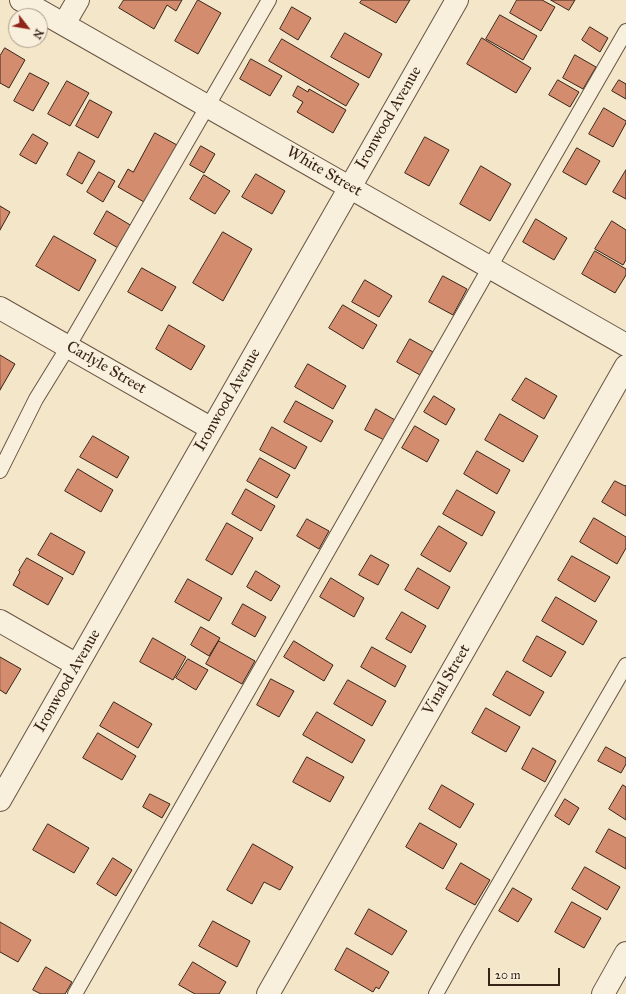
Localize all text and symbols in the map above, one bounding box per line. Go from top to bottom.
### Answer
north arrow [8,8,48,48]
text: N [30,27,46,41]
street label: Ironwood Avenue [352,63,426,173]
street label: White Street [283,143,365,201]
street label: Carlyle Street [63,337,149,399]
street label: Ironwood Avenue [191,345,265,455]
street label: Ironwood Avenue [31,626,105,736]
street label: Vinal Street [419,641,475,719]
scale bar [490,960,562,986]
text: 20 m [495,968,521,982]

